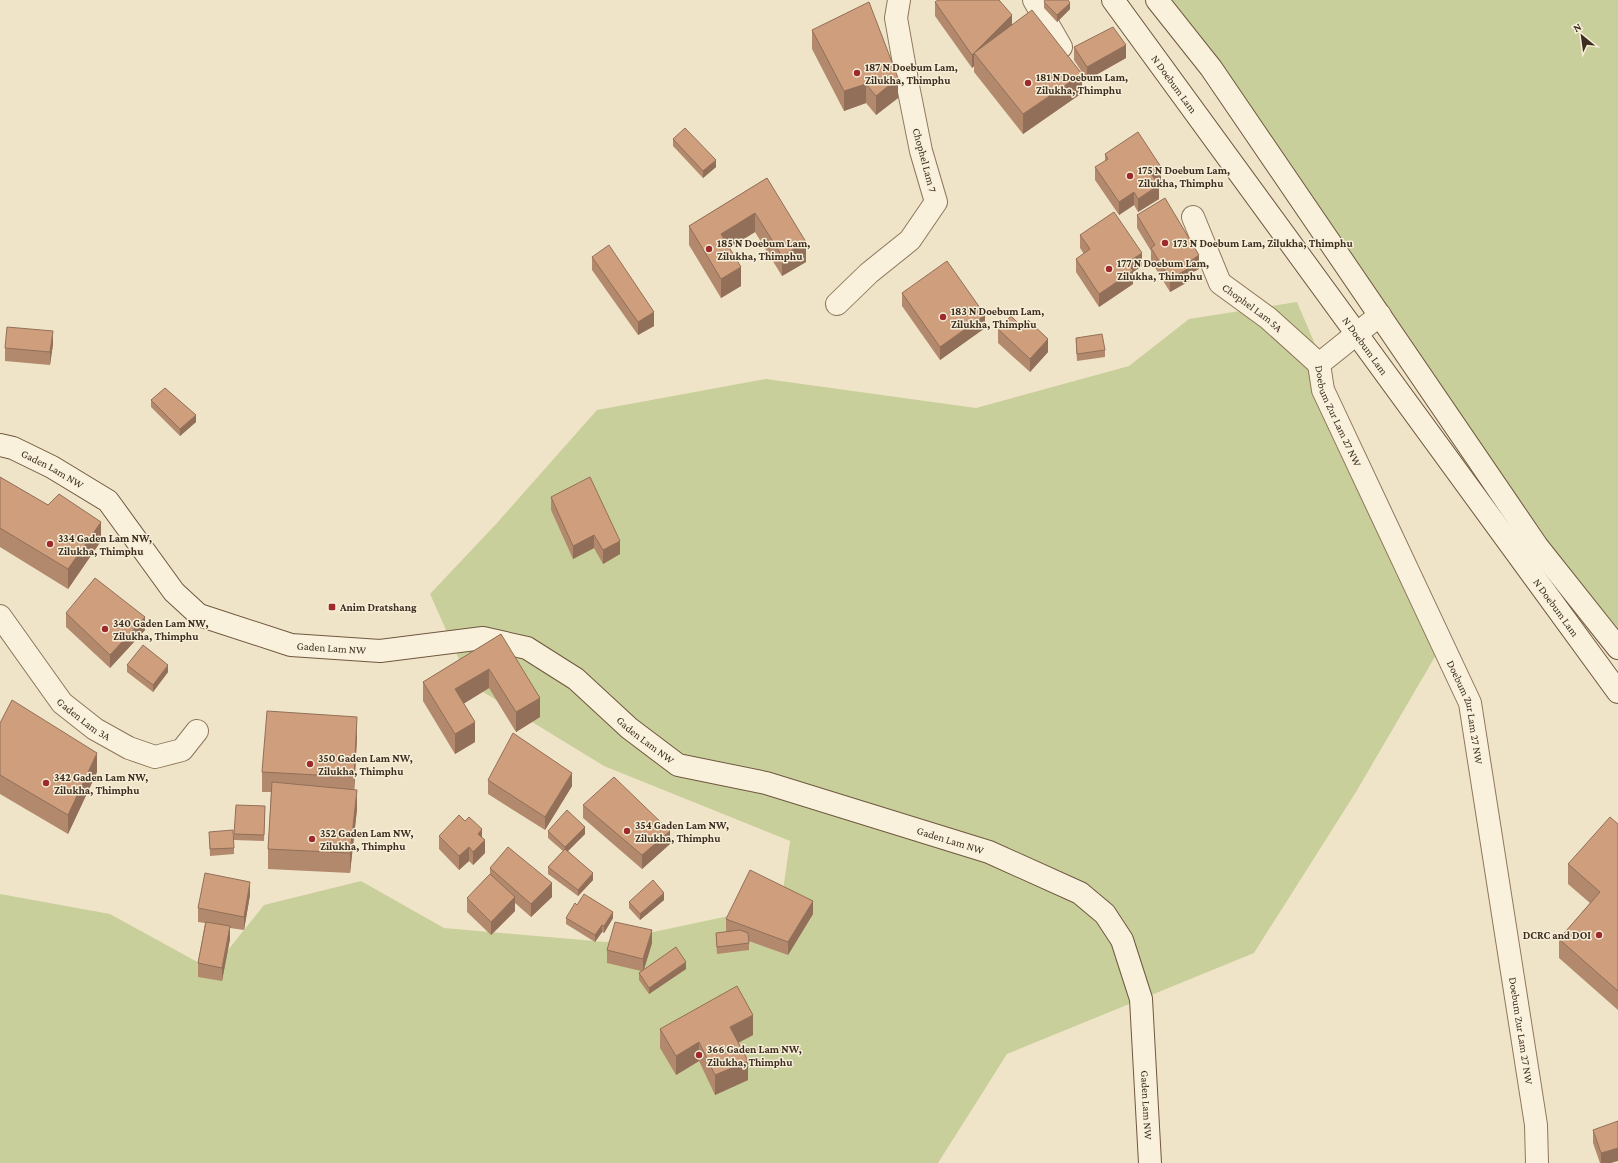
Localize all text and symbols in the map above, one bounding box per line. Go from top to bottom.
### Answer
north arrow [1562,16,1602,56]
text: N [1571,20,1584,34]
street label: N Doebum Lam [1149,53,1200,115]
place label: 187 N Doebum Lam, Zilukha, Thimphu [865,61,958,87]
marker: 187 N Doebum Lam, Zilukha, Thimphu [852,68,862,78]
place label: 181 N Doebum Lam, Zilukha, Thimphu [1036,71,1128,97]
marker: 181 N Doebum Lam, Zilukha, Thimphu [1023,78,1033,88]
street label: Chophel Lam 7 [910,127,939,194]
place label: 175 N Doebum Lam, Zilukha, Thimphu [1138,164,1230,190]
marker: 175 N Doebum Lam, Zilukha, Thimphu [1125,171,1135,181]
place label: 185 N Doebum Lam, Zilukha, Thimphu [717,237,810,263]
place label: 173 N Doebum Lam, Zilukha, Thimphu [1173,237,1353,250]
marker: 173 N Doebum Lam, Zilukha, Thimphu [1160,238,1170,248]
marker: 185 N Doebum Lam, Zilukha, Thimphu [704,244,714,254]
place label: 177 N Doebum Lam, Zilukha, Thimphu [1117,257,1209,283]
marker: 177 N Doebum Lam, Zilukha, Thimphu [1104,264,1114,274]
street label: Chophel Lam 5A [1220,281,1285,335]
place label: 183 N Doebum Lam, Zilukha, Thimphu [951,305,1044,331]
marker: 183 N Doebum Lam, Zilukha, Thimphu [938,312,948,322]
street label: N Doebum Lam [1340,314,1390,377]
street label: Doebum Zur Lam 27 NW [1313,365,1364,469]
street label: Gaden Lam NW [19,447,87,491]
place label: 334 Gaden Lam NW, Zilukha, Thimphu [58,532,152,558]
marker: 334 Gaden Lam NW, Zilukha, Thimphu [45,539,55,549]
street label: N Doebum Lam [1531,576,1581,639]
place label: Anim Dratshang [339,601,417,613]
marker: Anim Dratshang [327,602,337,612]
place label: 340 Gaden Lam NW, Zilukha, Thimphu [113,617,208,643]
marker: 340 Gaden Lam NW, Zilukha, Thimphu [100,624,110,634]
street label: Gaden Lam NW [296,639,368,656]
street label: Doebum Zur Lam 27 NW [1445,658,1486,766]
street label: Gaden Lam 3A [54,696,113,743]
street label: Gaden Lam NW [614,714,677,767]
place label: 350 Gaden Lam NW, Zilukha, Thimphu [318,752,413,778]
marker: 350 Gaden Lam NW, Zilukha, Thimphu [305,759,315,769]
place label: 342 Gaden Lam NW, Zilukha, Thimphu [54,771,148,797]
marker: 342 Gaden Lam NW, Zilukha, Thimphu [41,778,51,788]
place label: 354 Gaden Lam NW, Zilukha, Thimphu [635,819,729,845]
street label: Gaden Lam NW [915,824,986,856]
marker: 354 Gaden Lam NW, Zilukha, Thimphu [622,826,632,836]
place label: 352 Gaden Lam NW, Zilukha, Thimphu [320,827,414,853]
marker: 352 Gaden Lam NW, Zilukha, Thimphu [307,834,317,844]
place label: DCRC and DOI [1523,929,1591,941]
marker: DCRC and DOI [1594,930,1604,940]
street label: Doebum Zur Lam 27 NW [1507,976,1536,1086]
place label: 366 Gaden Lam NW, Zilukha, Thimphu [707,1043,802,1069]
marker: 366 Gaden Lam NW, Zilukha, Thimphu [694,1050,704,1060]
street label: Gaden Lam NW [1139,1070,1155,1141]

